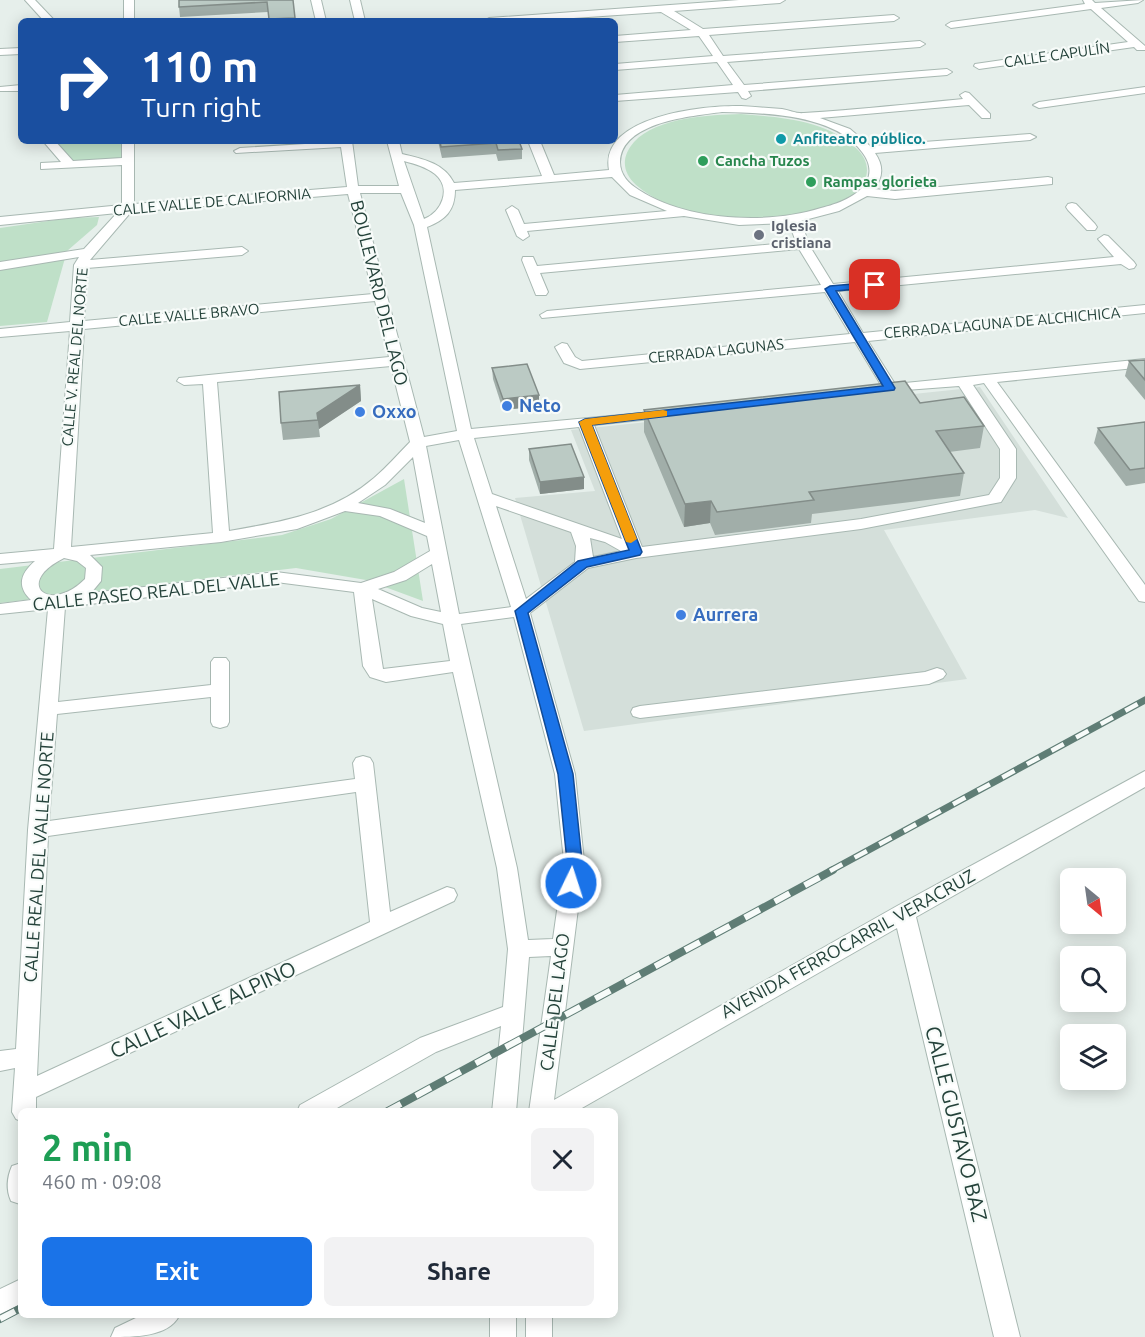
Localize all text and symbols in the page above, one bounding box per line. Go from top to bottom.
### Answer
street label: CALLE CAPULÍN [1003,39,1111,70]
icon: right [42,42,120,120]
text: 110 m [141,43,258,90]
text: Turn right [141,92,261,122]
place label: Anfiteatro público. [793,130,926,147]
marker: Anfiteatro público. [774,132,788,146]
place label: Cancha Tuzos [715,152,810,169]
marker: Cancha Tuzos [696,154,710,168]
place label: Rampas glorieta [823,173,937,190]
marker: Rampas glorieta [804,175,818,189]
street label: CALLE VALLE DE CALIFORNIA [112,184,312,219]
street label: BOULEVARD DEL LAGO [347,198,413,388]
place label: Iglesia cristiana [771,217,831,251]
marker: Iglesia cristiana [752,228,766,242]
pin [849,259,900,310]
street label: CALLE V. REAL DEL NORTE [58,267,91,447]
icon: arrive [858,268,891,301]
street label: CALLE VALLE BRAVO [118,300,260,329]
street label: CERRADA LAGUNA DE ALCHICHICA [883,304,1121,341]
street label: CERRADA LAGUNAS [647,335,785,366]
place label: Neto [519,395,561,415]
marker: Neto [500,399,514,413]
place label: Oxxo [372,401,417,421]
marker: Oxxo [353,405,367,419]
street label: CALLE PASEO REAL DEL VALLE [31,568,280,614]
place label: Aurrera [693,604,758,624]
marker: Aurrera [674,608,688,622]
street label: CALLE REAL DEL VALLE NORTE [19,731,57,983]
position arrow [539,851,603,915]
street label: AVENIDA FERROCARRIL VERACRUZ [717,865,978,1021]
north arrow [1060,868,1126,934]
map controls [1060,868,1126,1090]
street label: CALLE DEL LAGO [536,932,572,1072]
button: search [1060,946,1126,1012]
street label: CALLE VALLE ALPINO [106,955,299,1063]
street label: CALLE GUSTAVO BAZ [921,1023,993,1224]
button: layers [1060,1024,1126,1090]
text: 2 min [42,1127,133,1168]
button: close [531,1128,594,1191]
text: 460 m · 09:08 [42,1170,162,1193]
button: Exit [42,1237,312,1306]
button: Share [324,1237,594,1306]

